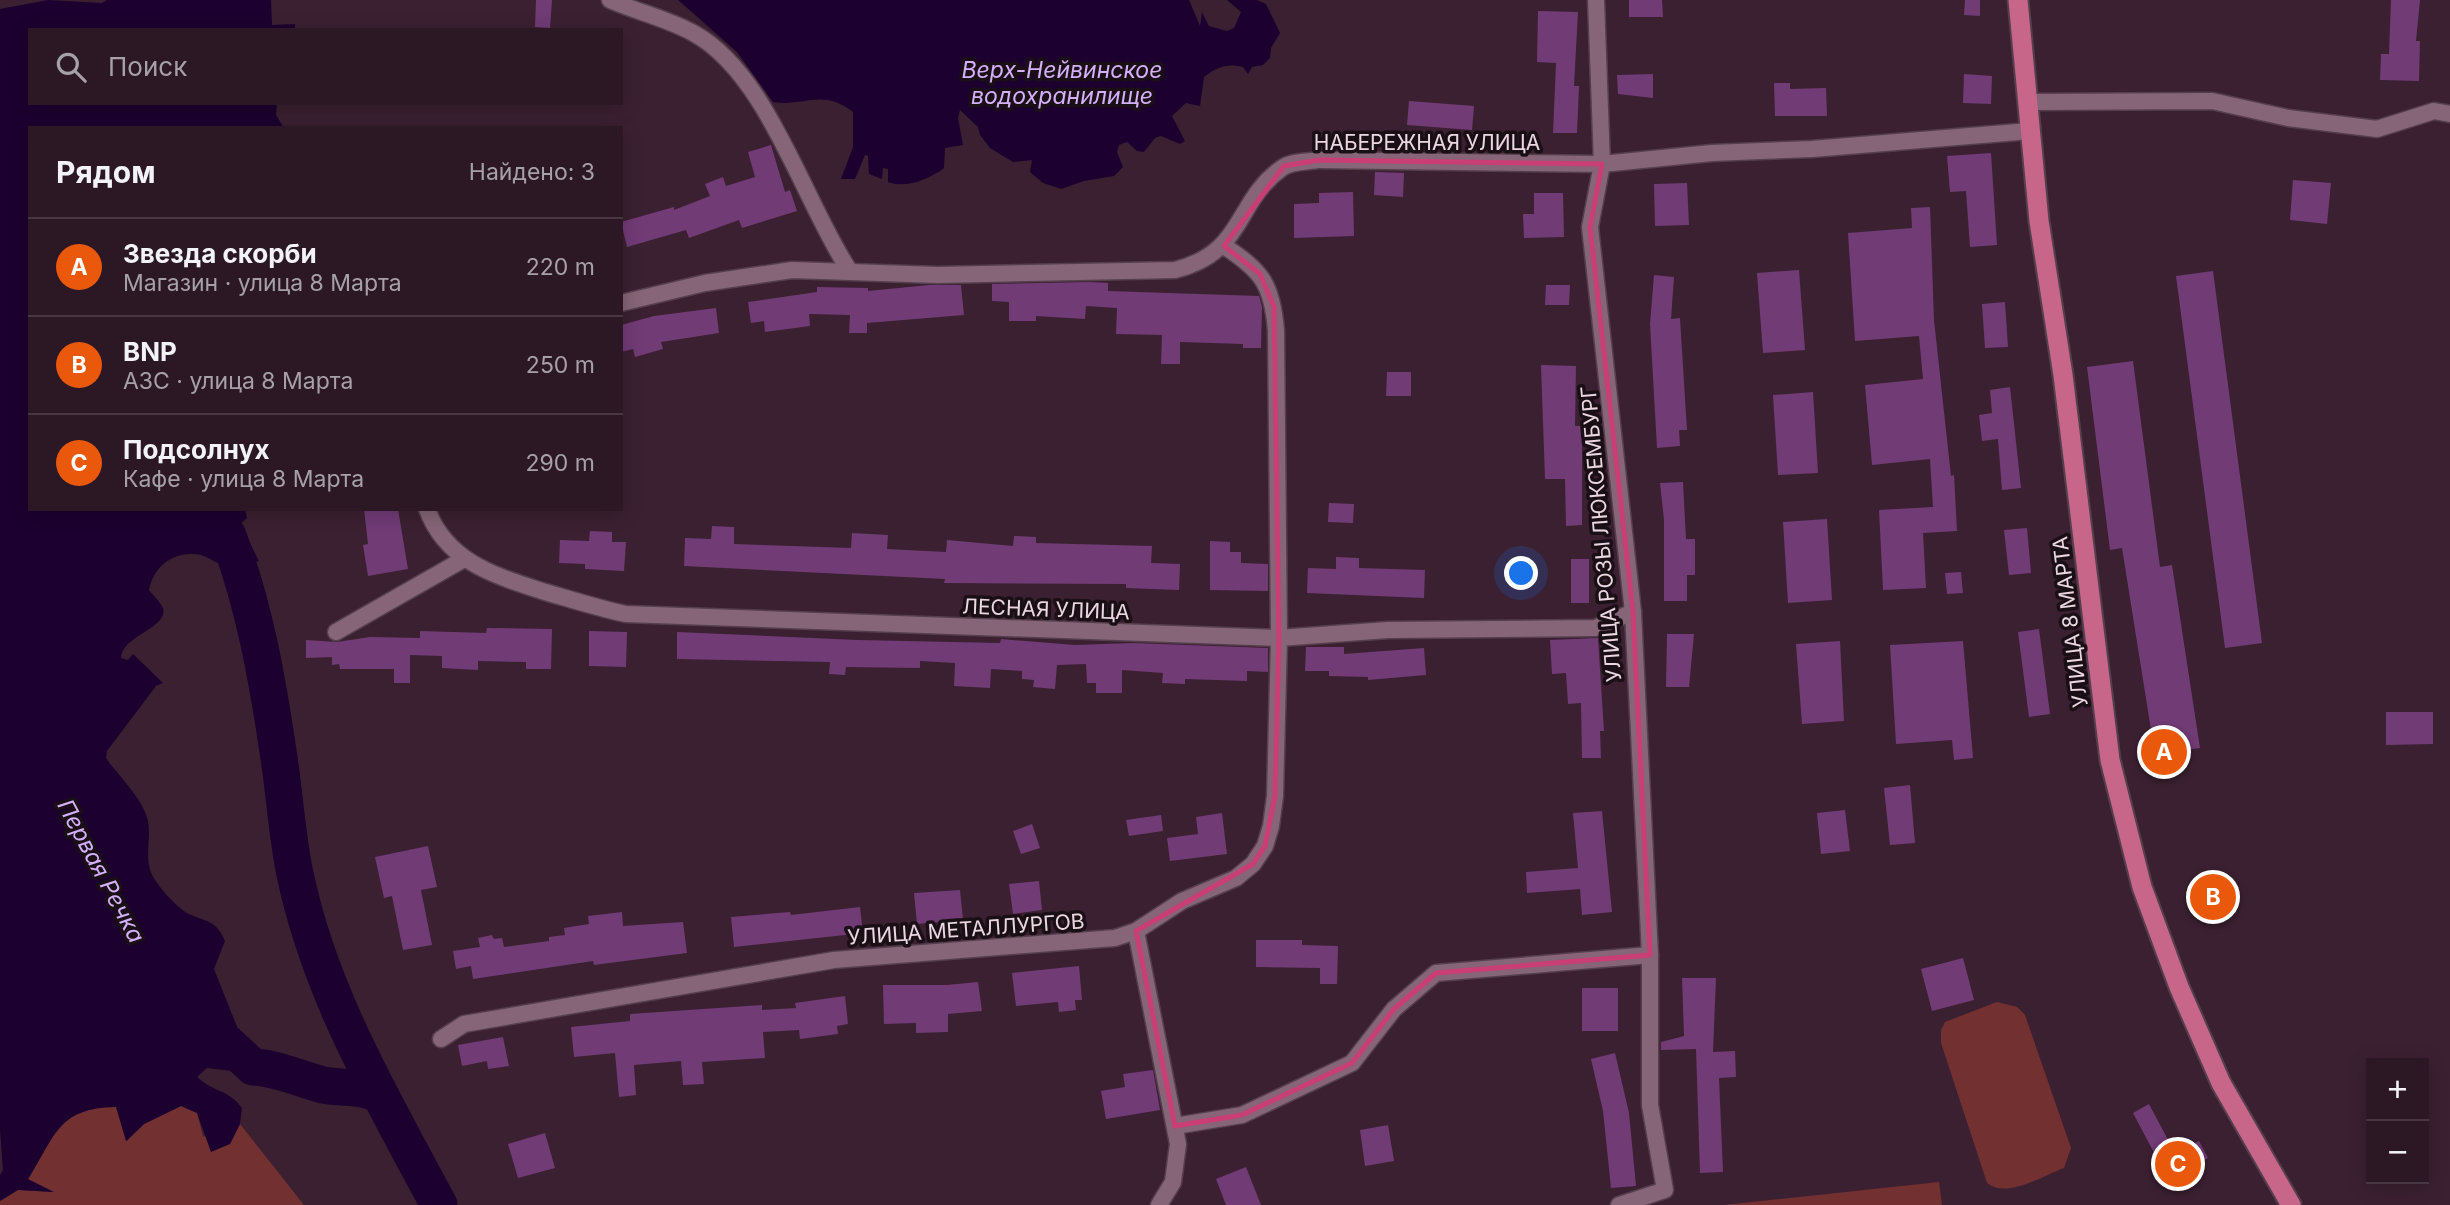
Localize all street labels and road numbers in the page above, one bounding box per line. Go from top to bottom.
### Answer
street label: НАБЕРЕЖНАЯ УЛИЦА [1314,130,1540,155]
street label: УЛИЦА РОЗЫ ЛЮКСЕМБУРГ [1576,385,1626,683]
street label: УЛИЦА 8 МАРТА [2047,535,2093,709]
street label: ЛЕСНАЯ УЛИЦА [962,594,1130,624]
street label: УЛИЦА МЕТАЛЛУРГОВ [847,908,1085,950]

